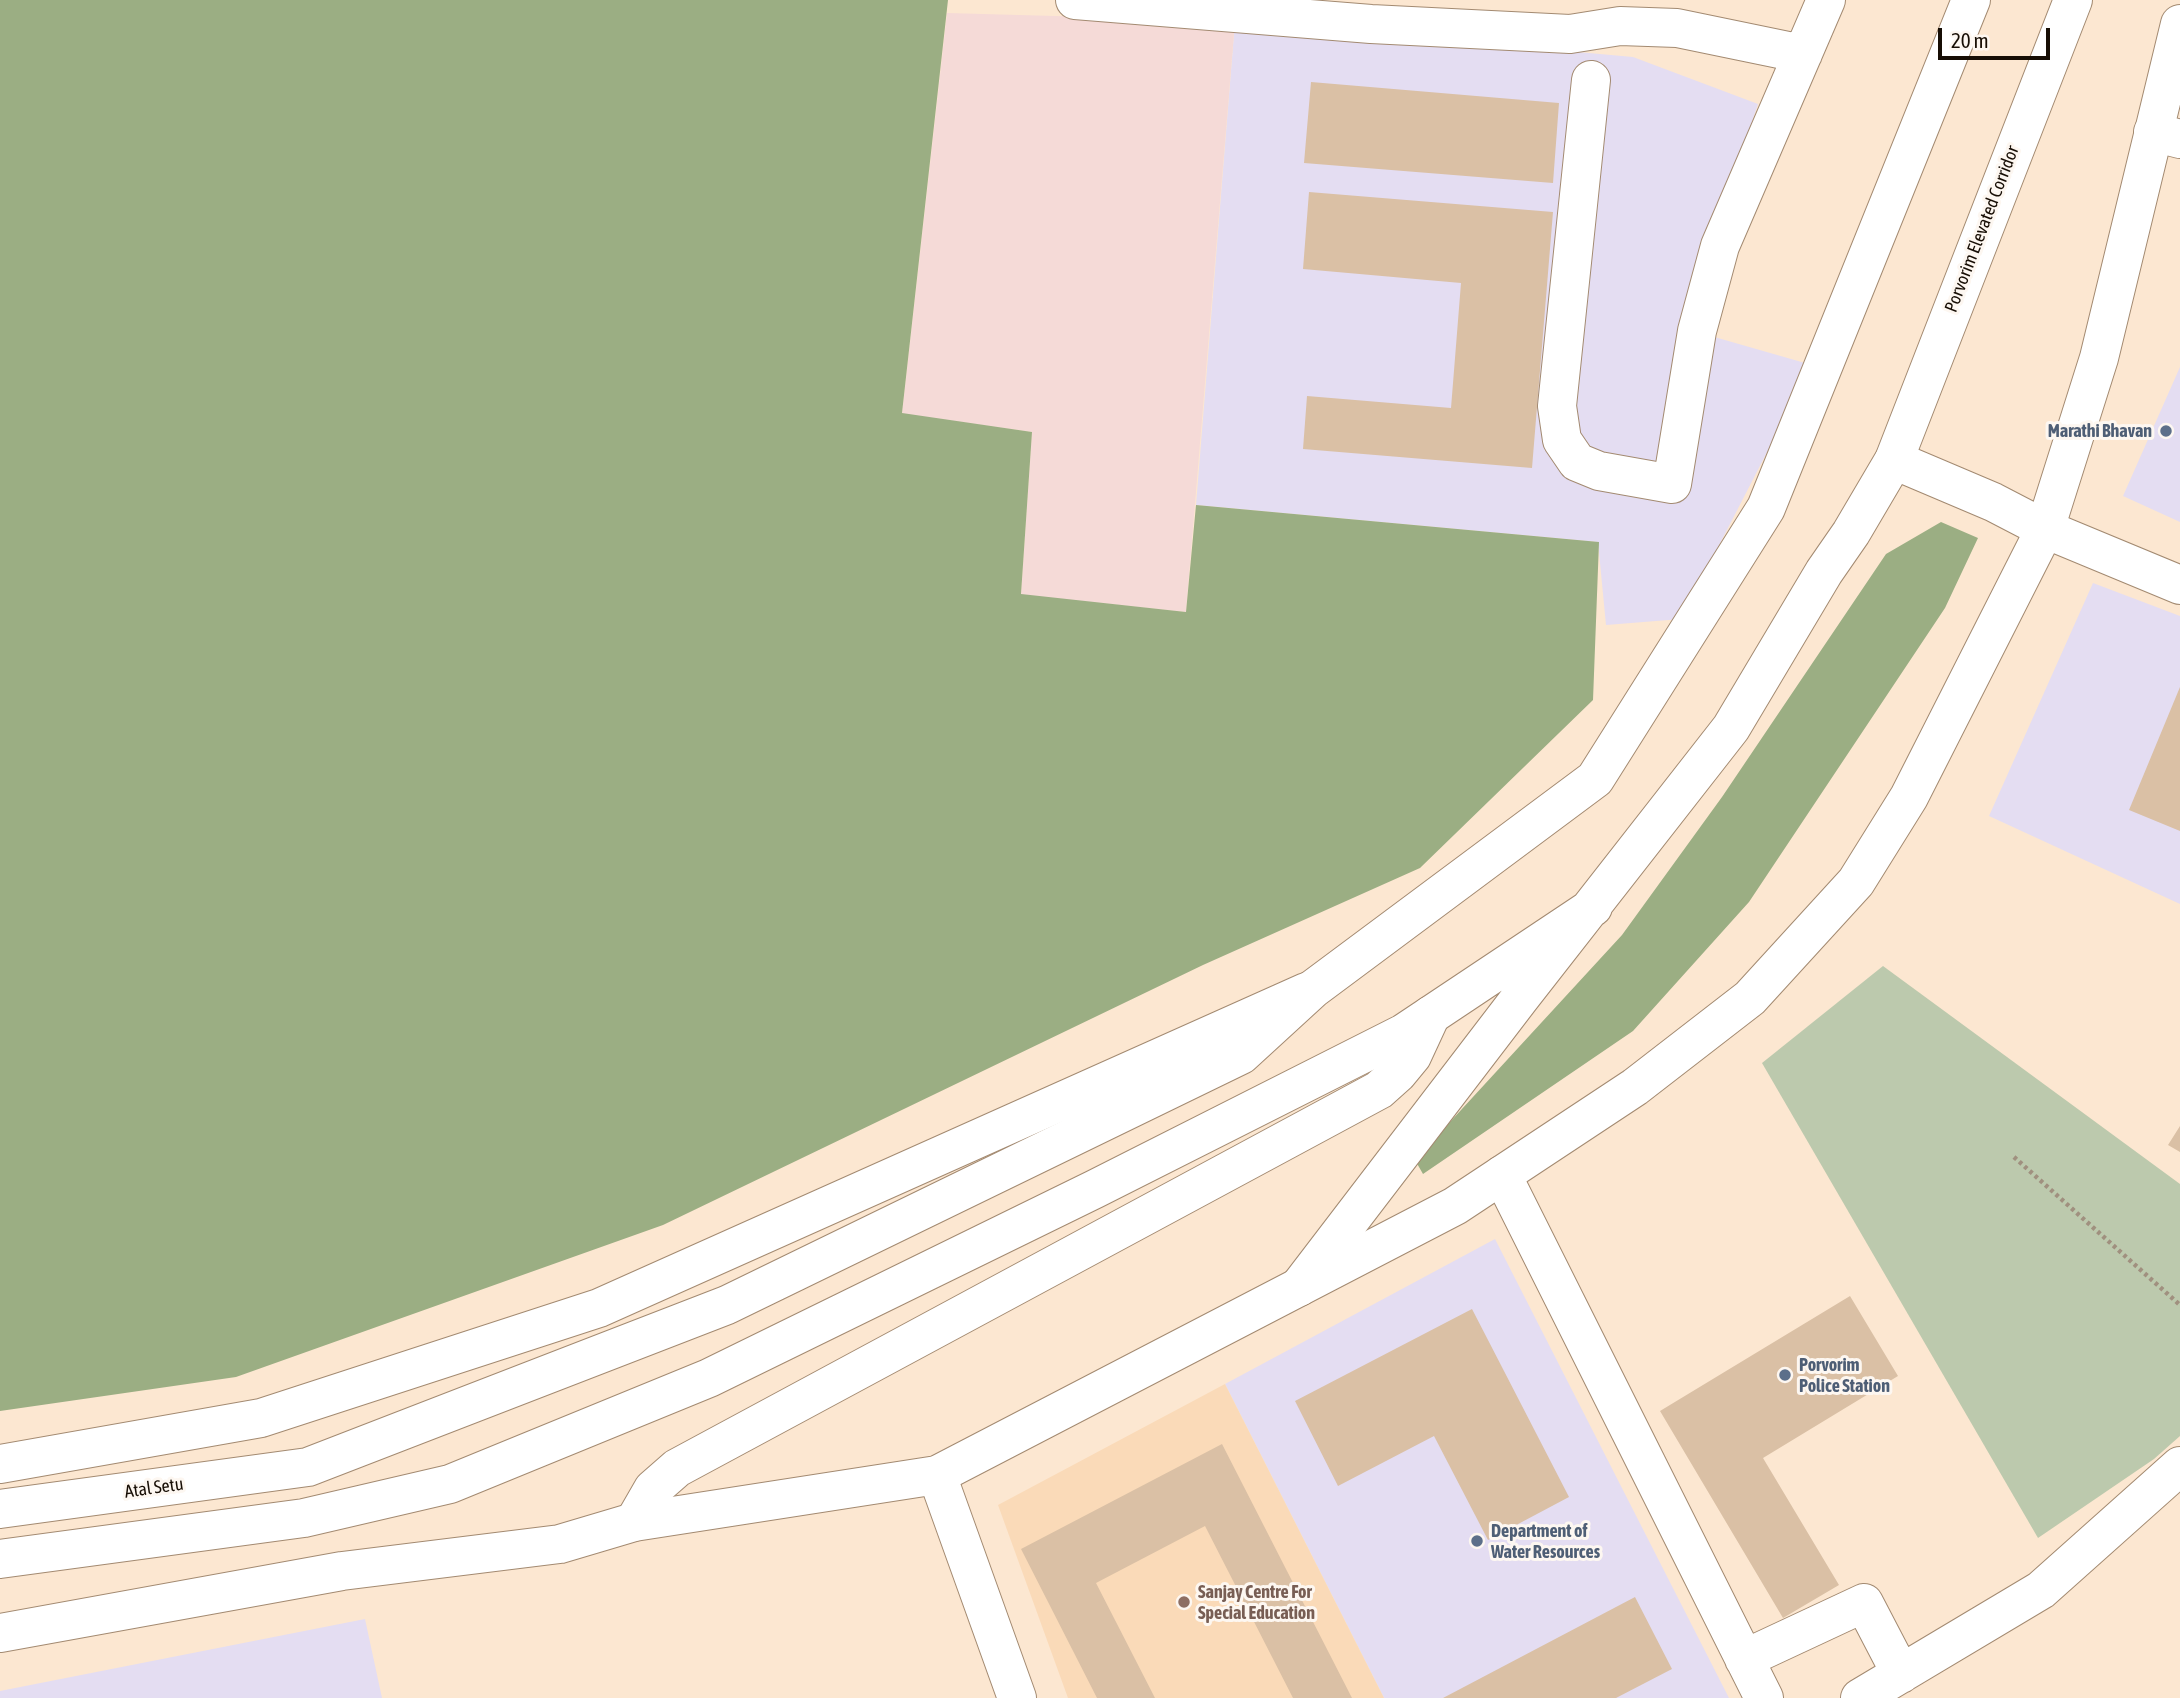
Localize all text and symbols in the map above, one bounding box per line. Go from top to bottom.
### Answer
scale bar [1942,14,2054,58]
text: 20 m [1951,28,1989,52]
street label: Porvorim Elevated Corridor [1940,143,2024,315]
place label: Marathi Bhavan [2048,420,2152,442]
marker: Marathi Bhavan [2158,423,2174,439]
place label: Porvorim Police Station [1799,1354,1890,1396]
marker: Porvorim Police Station [1777,1367,1793,1383]
street label: Atal Setu [123,1473,185,1503]
place label: Department of Water Resources [1491,1520,1600,1562]
marker: Department of Water Resources [1469,1533,1485,1549]
place label: Sanjay Centre For Special Education [1198,1581,1315,1624]
marker: Sanjay Centre For Special Education [1176,1594,1192,1610]

